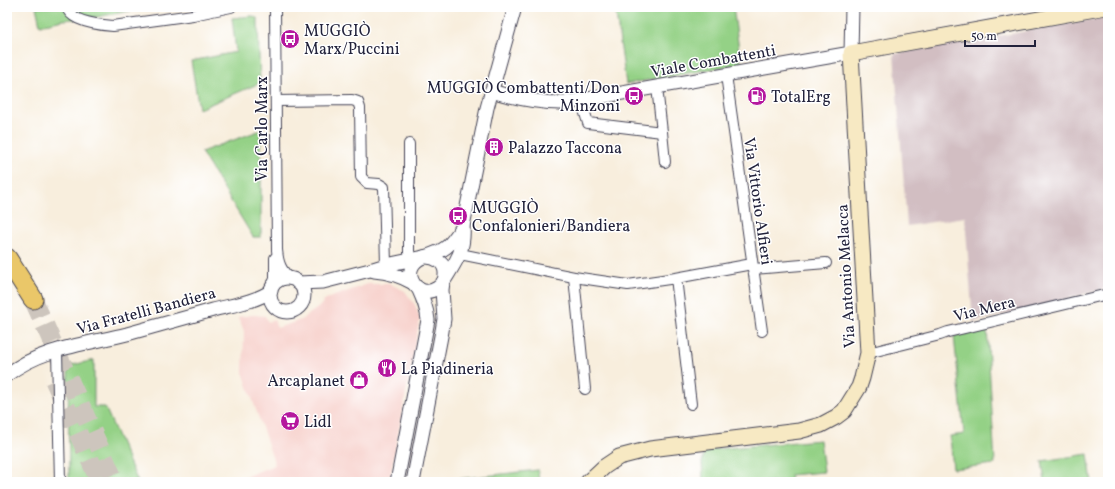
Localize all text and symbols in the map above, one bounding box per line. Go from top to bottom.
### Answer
place label: MUGGIÒ Marx/Puccini [304,21,400,61]
scale bar [965,22,1035,48]
bus stop icon: MUGGIÒ Marx/Puccini [279,28,301,50]
text: 50 m [971,29,997,45]
street label: Viale Combattenti [649,40,778,84]
street label: Via Carlo Marx [252,76,274,182]
place label: MUGGIÒ Combattenti/Don Minzoni [427,78,620,118]
bus stop icon: MUGGIÒ Combattenti/Don Minzoni [623,85,645,107]
fuel station icon: TotalErg [746,85,768,107]
place label: TotalErg [771,87,831,109]
building icon: Palazzo Taccona [483,136,505,158]
street label: Via Vittorio Alfieri [737,136,777,267]
place label: Palazzo Taccona [508,138,622,160]
place label: MUGGIÒ Confalonieri/Bandiera [472,198,630,238]
street label: Via Antonio Melacca [832,203,862,348]
bus stop icon: MUGGIÒ Confalonieri/Bandiera [447,205,469,227]
street label: Via Fratelli Bandiera [74,283,219,341]
street label: Via Mera [951,292,1018,328]
restaurant icon: La Piadineria [376,357,398,379]
place label: La Piadineria [401,359,494,381]
shop icon: Arcaplanet [348,369,370,391]
place label: Arcaplanet [267,371,345,393]
supermarket icon: Lidl [279,410,301,432]
place label: Lidl [304,412,332,434]

